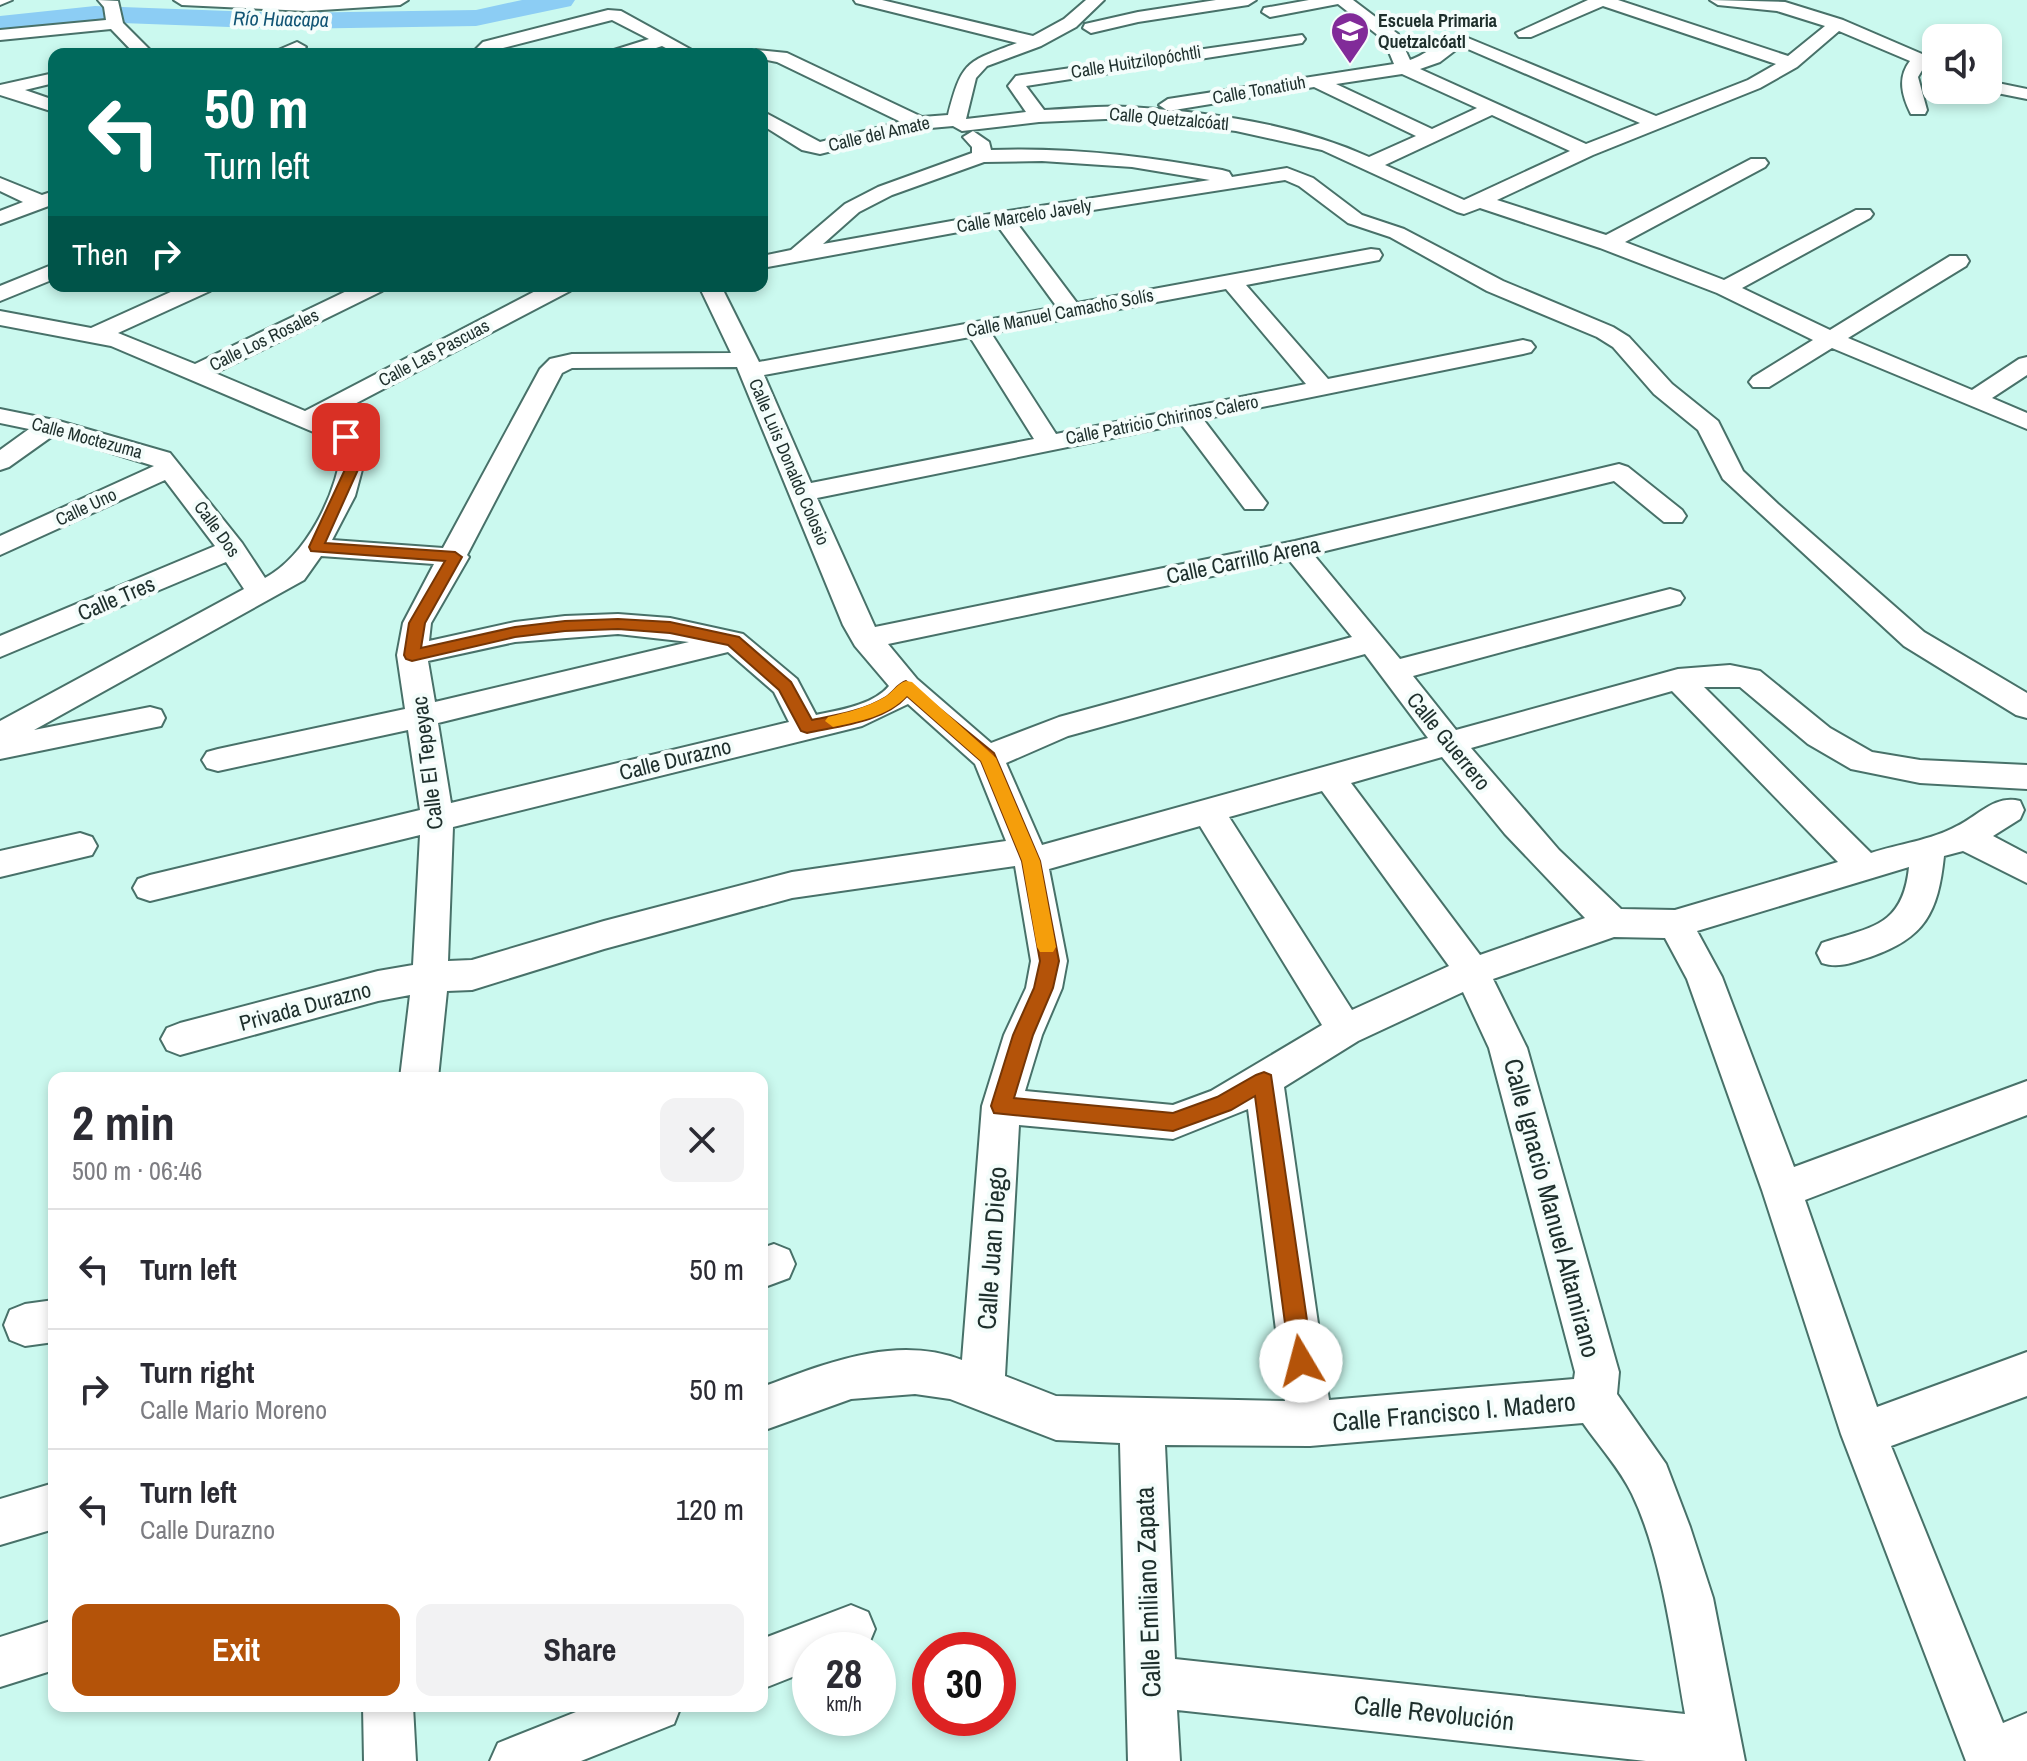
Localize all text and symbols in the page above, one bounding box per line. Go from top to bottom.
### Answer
water label: Río Huacapa [233,4,329,33]
place label: Escuela Primaria Quetzalcóatl [1378,8,1498,54]
school or university icon: Escuela Primaria Quetzalcóatl [1329,10,1371,65]
map controls [1922,24,2002,104]
button: sound [1922,24,2002,104]
street label: Calle Huitzilopóchtli [1069,39,1203,84]
street label: Calle Tonatiuh [1210,69,1307,110]
text: 50 m [204,70,309,145]
icon: left [72,80,176,184]
street label: Calle Quetzalcóatl [1108,101,1230,136]
street label: Calle del Amate [826,110,932,157]
text: Turn left [204,142,310,190]
street label: Calle Marcelo Javely [955,192,1094,239]
icon: right [144,232,188,276]
text: Then [72,234,128,274]
street label: Calle Manuel Camacho Solís [964,282,1156,343]
street label: Calle Los Rosales [205,302,323,377]
street label: Calle Las Pascuas [374,313,494,392]
street label: Calle Luis Donaldo Colosio [743,375,836,549]
street label: Calle Patricio Chirinos Calero [1063,389,1261,450]
pin [312,403,380,471]
street label: Calle Moctezuma [29,411,145,464]
icon: arrive [324,415,368,459]
street label: Calle Uno [51,482,120,532]
street label: Calle Dos [188,495,246,562]
street label: Calle Carrillo Arena [1163,529,1323,591]
street label: Calle Tres [73,568,159,628]
street label: Calle Guerrero [1400,686,1498,796]
street label: Calle El Tepeyac [404,695,450,831]
street label: Calle Durazno [616,731,734,787]
street label: Privada Durazno [236,974,374,1038]
street label: Calle Ignacio Manuel Altamirano [1496,1055,1609,1361]
text: 2 min [72,1090,175,1155]
button: close [660,1098,744,1182]
text: 500 m · 06:46 [72,1153,202,1188]
street label: Calle Juan Diego [968,1165,1015,1331]
icon: left [72,1247,116,1291]
text: Turn left [140,1249,237,1289]
text: 50 m [689,1249,744,1289]
position arrow [1259,1319,1343,1403]
text: Turn right [140,1352,254,1392]
icon: right [72,1367,116,1411]
text: 50 m [689,1369,744,1409]
street label: Calle Francisco I. Madero [1331,1383,1577,1440]
text: Calle Mario Moreno [140,1392,327,1427]
text: Turn left [140,1472,237,1512]
street label: Calle Emiliano Zapata [1126,1486,1169,1698]
icon: left [72,1487,116,1531]
text: 120 m [676,1489,744,1529]
text: Calle Durazno [140,1512,275,1547]
button: Exit [72,1604,400,1696]
button: Share [416,1604,744,1696]
speed limit sign: 30 [912,1632,1016,1736]
text: 28 [826,1647,862,1700]
street label: Calle Revolución [1352,1687,1516,1738]
text: km/h [826,1690,862,1717]

